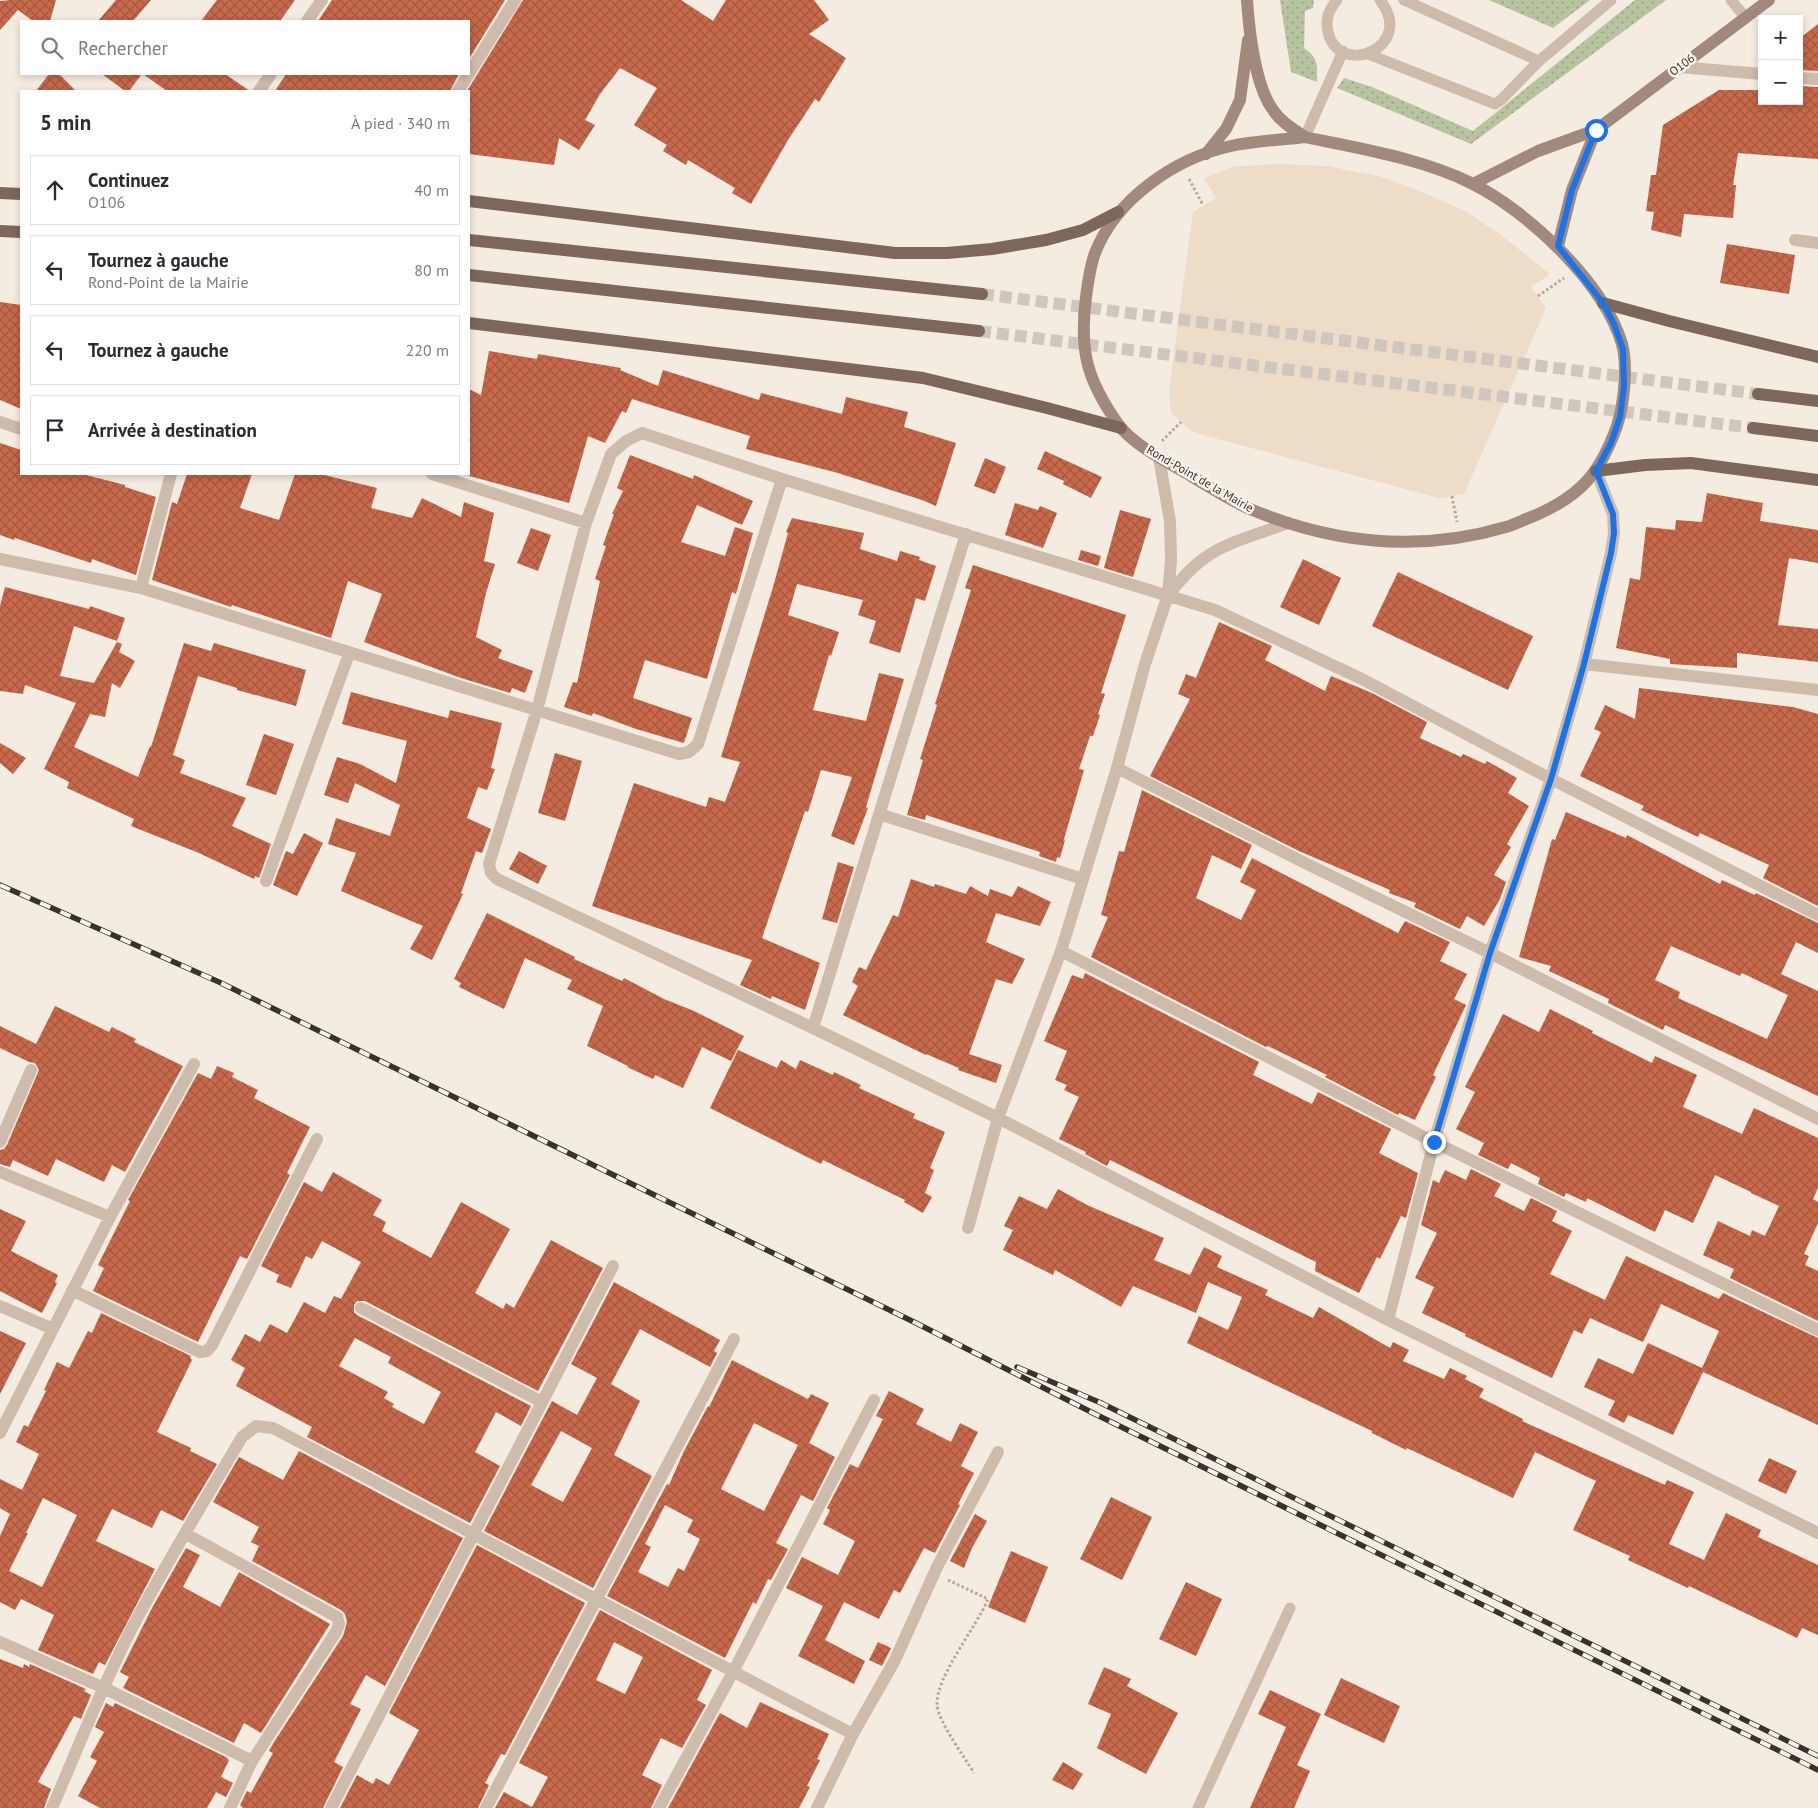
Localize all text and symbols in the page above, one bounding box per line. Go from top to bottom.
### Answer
map controls [1758,15,1803,105]
button: + [1758,15,1803,60]
search box [20,20,470,75]
icon: search [38,34,66,62]
text: Rechercher [78,36,168,60]
street label: O106 [1666,50,1697,79]
button: − [1758,60,1803,105]
text: 5 min [40,109,91,136]
text: À pied · 340 m [351,113,450,133]
route start [1585,119,1608,142]
text: Continuez [88,168,169,192]
icon: ahead [41,176,69,204]
text: 40 m [414,180,449,200]
text: O106 [88,192,125,212]
text: Tournez à gauche [88,248,229,272]
icon: left [41,256,69,284]
text: 80 m [414,260,449,280]
text: Rond-Point de la Mairie [88,272,249,292]
icon: left [41,336,69,364]
text: Tournez à gauche [88,338,229,362]
text: 220 m [406,340,449,360]
icon: arrive [41,416,69,444]
text: Arrivée à destination [88,418,257,442]
street label: Rond-Point de la Mairie [1144,442,1256,515]
route end [1423,1131,1446,1154]

